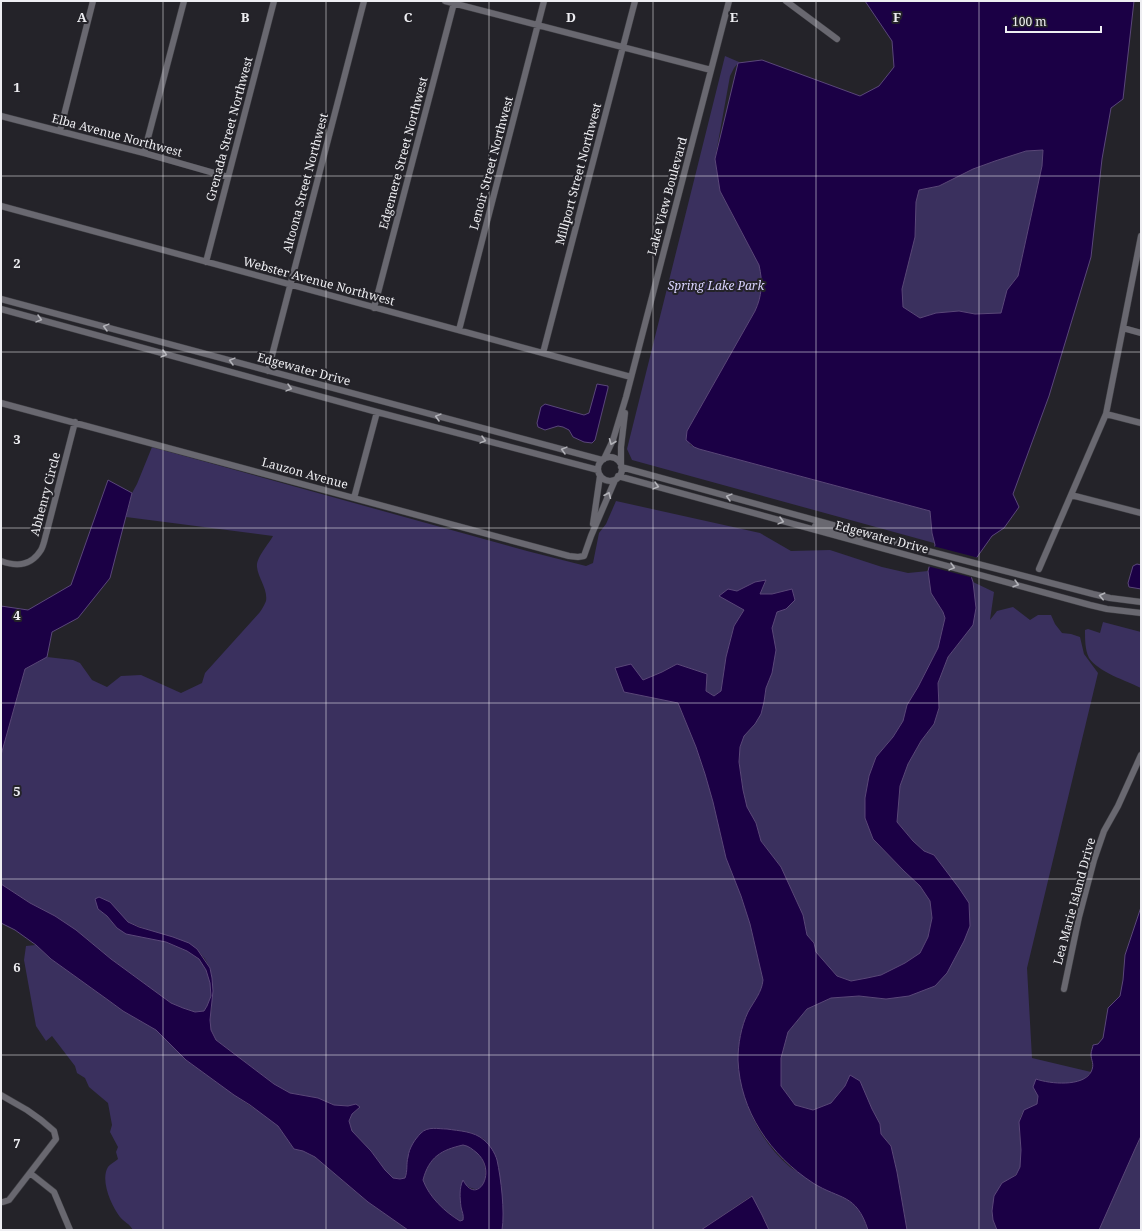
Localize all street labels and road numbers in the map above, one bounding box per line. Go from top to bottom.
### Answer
street label: Grenada Street Northwest [202,55,256,203]
street label: Edgemere Street Northwest [374,75,432,231]
street label: Lenoir Street Northwest [465,94,517,232]
street label: Millport Street Northwest [551,101,605,247]
street label: Elba Avenue Northwest [50,109,184,161]
street label: Altoona Street Northwest [278,111,332,255]
street label: Lake View Boulevard [643,134,691,257]
street label: Webster Avenue Northwest [241,253,397,309]
street label: Edgewater Drive [256,348,352,390]
street label: Abhenry Circle [26,450,64,538]
street label: Lauzon Avenue [260,453,350,493]
street label: Edgewater Drive [834,516,930,558]
street label: Lea Marie Island Drive [1049,836,1099,966]

